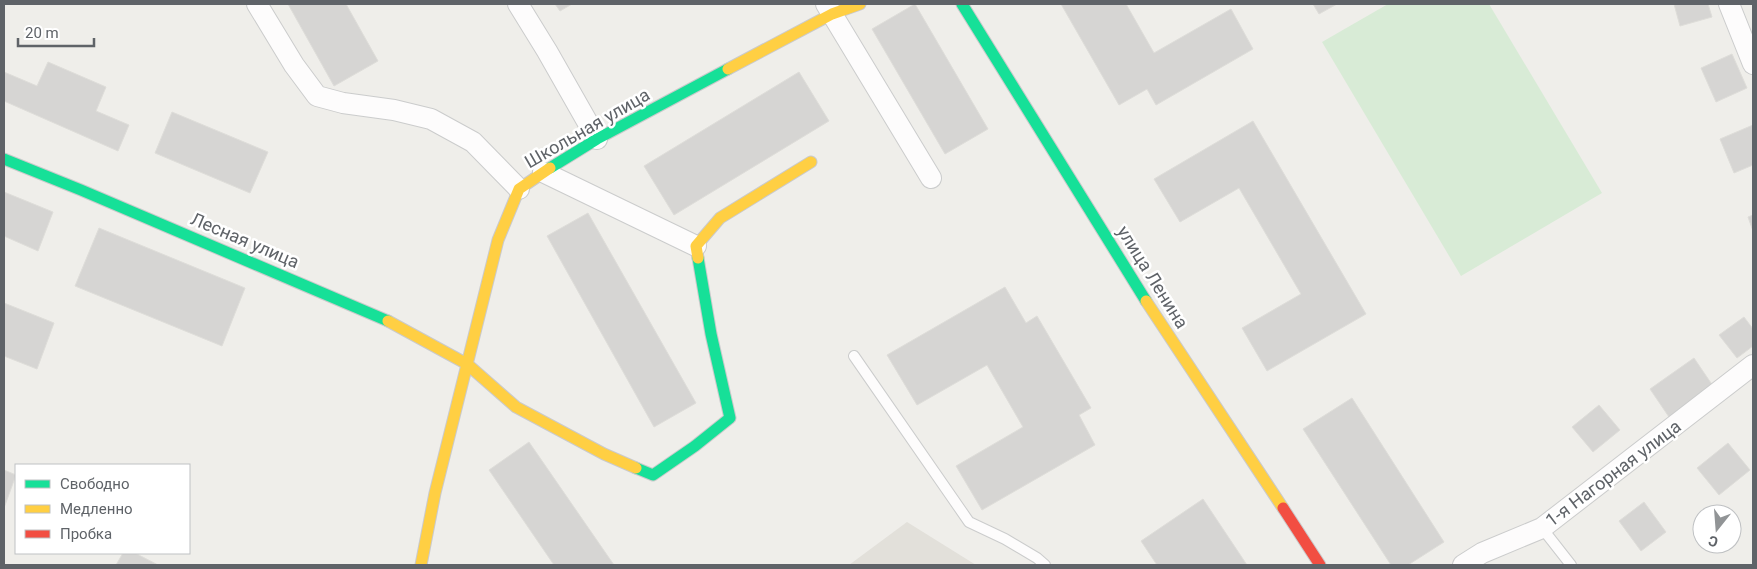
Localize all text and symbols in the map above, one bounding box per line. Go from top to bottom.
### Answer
scale bar [18,15,94,47]
text: 20 m [25,24,59,42]
street label: Школьная улица [521,84,653,172]
street label: Лесная улица [188,208,302,272]
street label: улица Ленина [1113,222,1193,332]
street label: 1-я Нагорная улица [1541,415,1685,531]
legend [15,464,190,554]
text: Свободно [60,475,129,493]
text: Медленно [60,500,133,518]
north arrow [1692,504,1742,554]
text: Пробка [60,525,112,543]
text: С [1706,532,1720,550]

